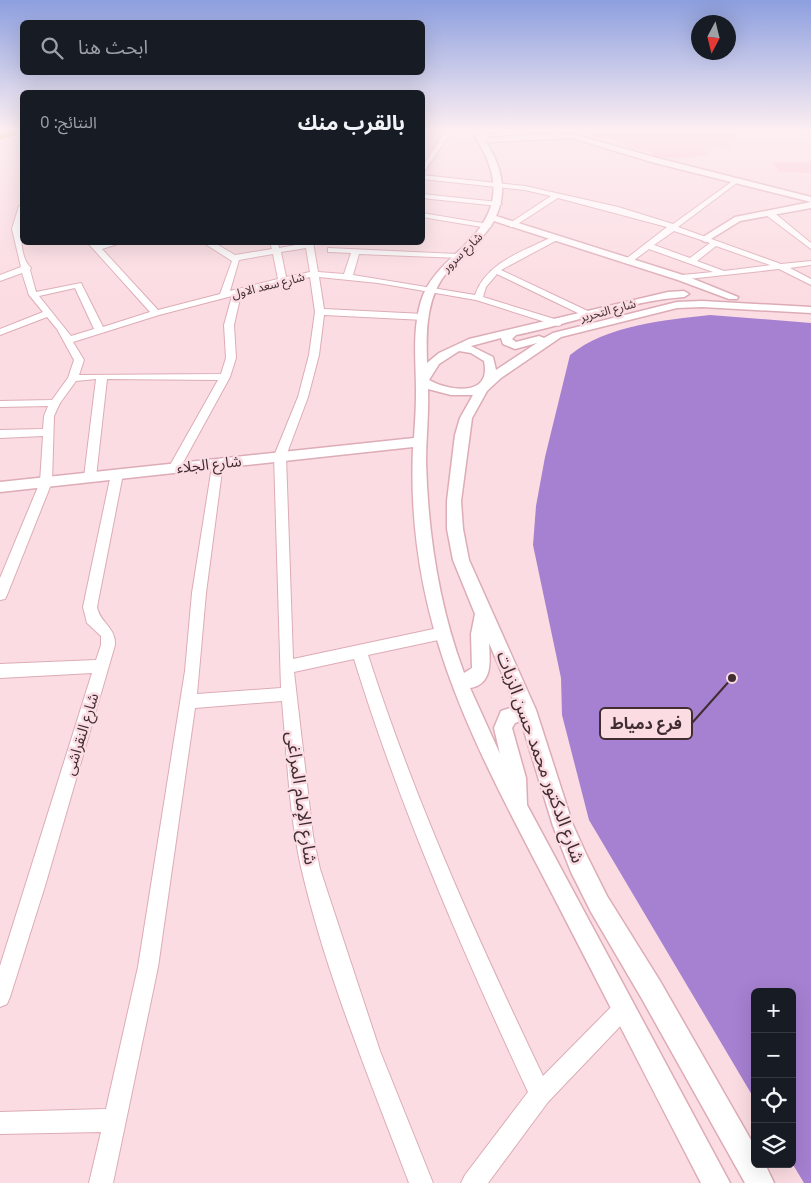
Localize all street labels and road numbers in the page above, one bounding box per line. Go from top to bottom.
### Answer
street label: شارع سرور [438,229,487,277]
street label: شارع سعد الاول [230,269,307,303]
street label: شارع التحرير [578,295,638,327]
street label: شارع الجلاء [176,451,243,480]
street label: شارع الدكتور محمد حسن الزيات [489,648,590,867]
street label: شارع النقراشى [60,690,105,778]
street label: شارع الإمام المراغى [278,730,323,867]

